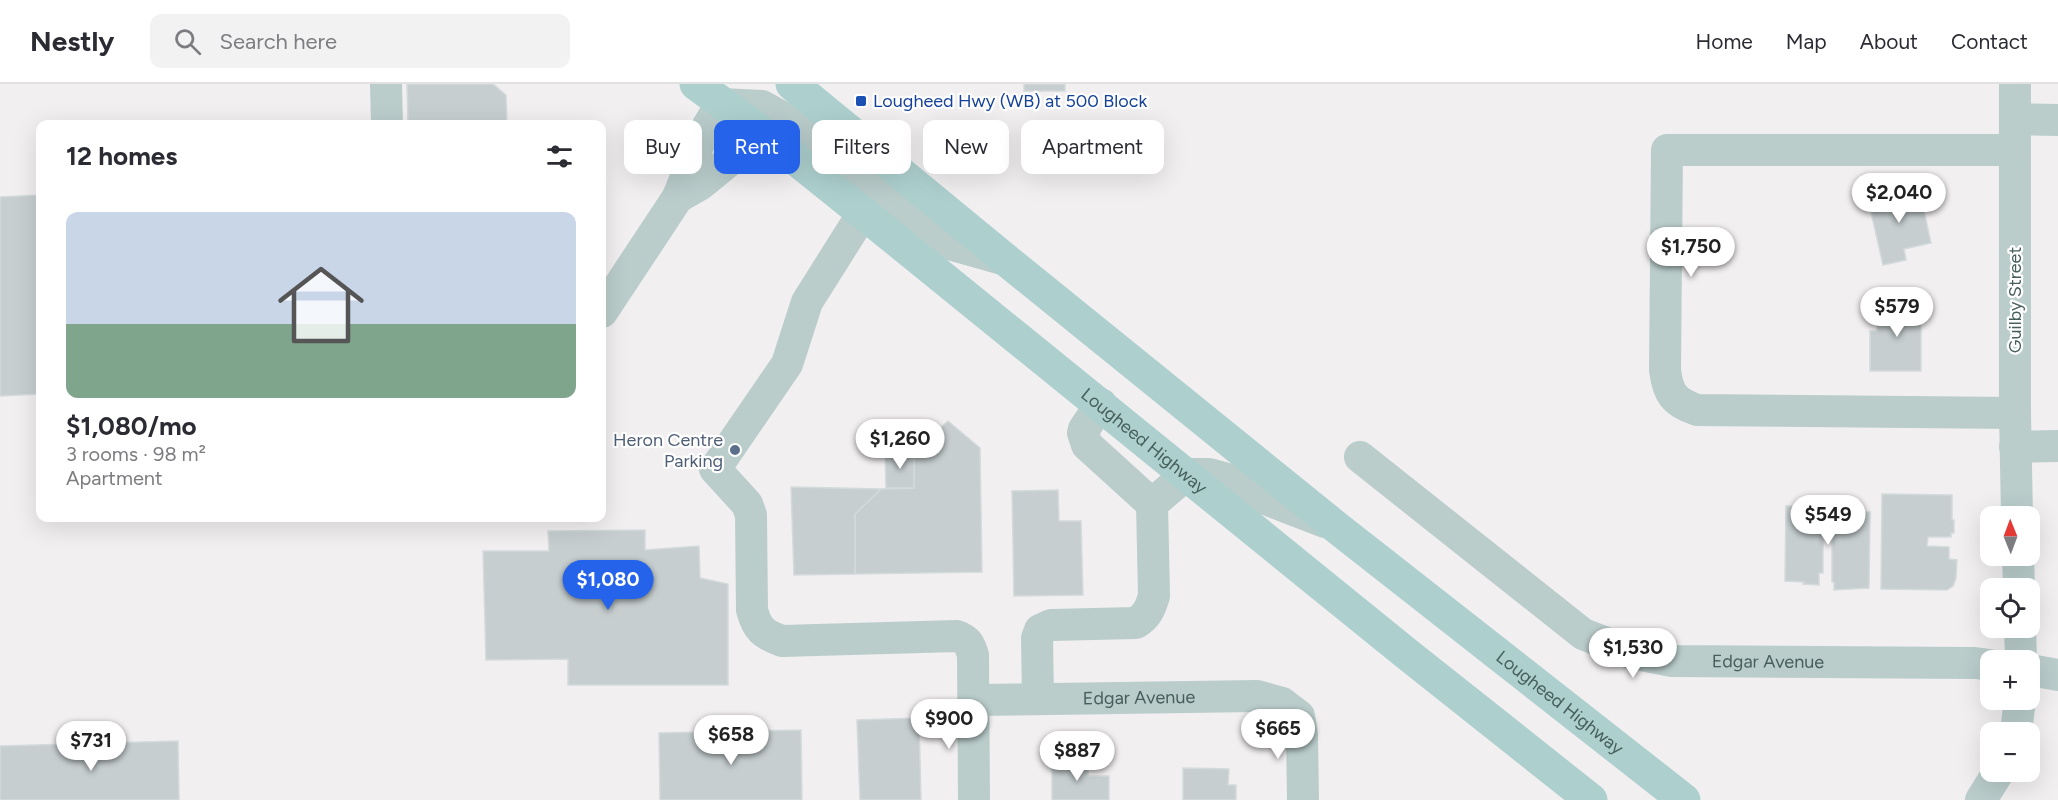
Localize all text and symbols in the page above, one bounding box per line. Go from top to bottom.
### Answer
search box [150,14,570,68]
text: Nestly [30,24,114,58]
icon: search [171,25,204,58]
text: Search here [219,28,337,55]
text: Home [1696,29,1753,54]
text: Map [1786,29,1827,54]
text: About [1860,29,1918,54]
text: Contact [1951,29,2028,54]
place label: Lougheed Hwy (WB) at 500 Block [873,90,1147,112]
marker: Lougheed Hwy (WB) at 500 Block [854,94,868,108]
chip: Buy [624,120,702,174]
chip: Rent [714,120,800,174]
chip: Filters [812,120,911,174]
chip: New [923,120,1009,174]
chip: Apartment [1021,120,1164,174]
text: 12 homes [66,140,177,172]
icon: filters [543,140,576,173]
pin: $2,040 [1850,173,1948,224]
text: $2,040 [1866,180,1932,204]
pin: $1,750 [1642,227,1740,278]
text: $1,750 [1661,234,1721,258]
street label: Guilby Street [2004,247,2026,353]
icon: home [267,251,375,359]
pin: $579 [1861,287,1933,338]
text: $579 [1874,294,1920,318]
street label: Lougheed Highway [1077,383,1212,499]
text: $1,080/mo [66,410,197,442]
pin: $1,260 [851,419,949,470]
text: $1,260 [870,426,930,450]
place label: Heron Centre Parking [613,429,723,472]
text: 3 rooms · 98 m² [66,442,206,466]
marker: Heron Centre Parking [728,443,742,457]
text: Apartment [66,466,163,490]
pin: $549 [1792,495,1864,546]
text: $549 [1805,502,1851,526]
north arrow [1980,506,2040,566]
map controls [1980,506,2040,782]
pin: $1,080 [559,560,657,611]
text: $1,080 [577,567,639,591]
button: locate [1980,578,2040,638]
pin: $1,530 [1584,628,1682,679]
text: $1,530 [1603,635,1663,659]
street label: Lougheed Highway [1492,646,1628,760]
street label: Edgar Avenue [1712,650,1824,673]
button: + [1980,650,2040,710]
street label: Edgar Avenue [1083,686,1196,709]
pin: $900 [913,699,985,750]
text: $900 [925,706,973,730]
pin: $665 [1242,709,1314,760]
pin: $658 [695,715,767,766]
text: $665 [1255,716,1301,740]
pin: $731 [55,721,127,772]
text: $658 [708,722,754,746]
button: − [1980,722,2040,782]
text: $731 [70,728,112,752]
pin: $887 [1041,731,1113,782]
text: $887 [1054,738,1100,762]

